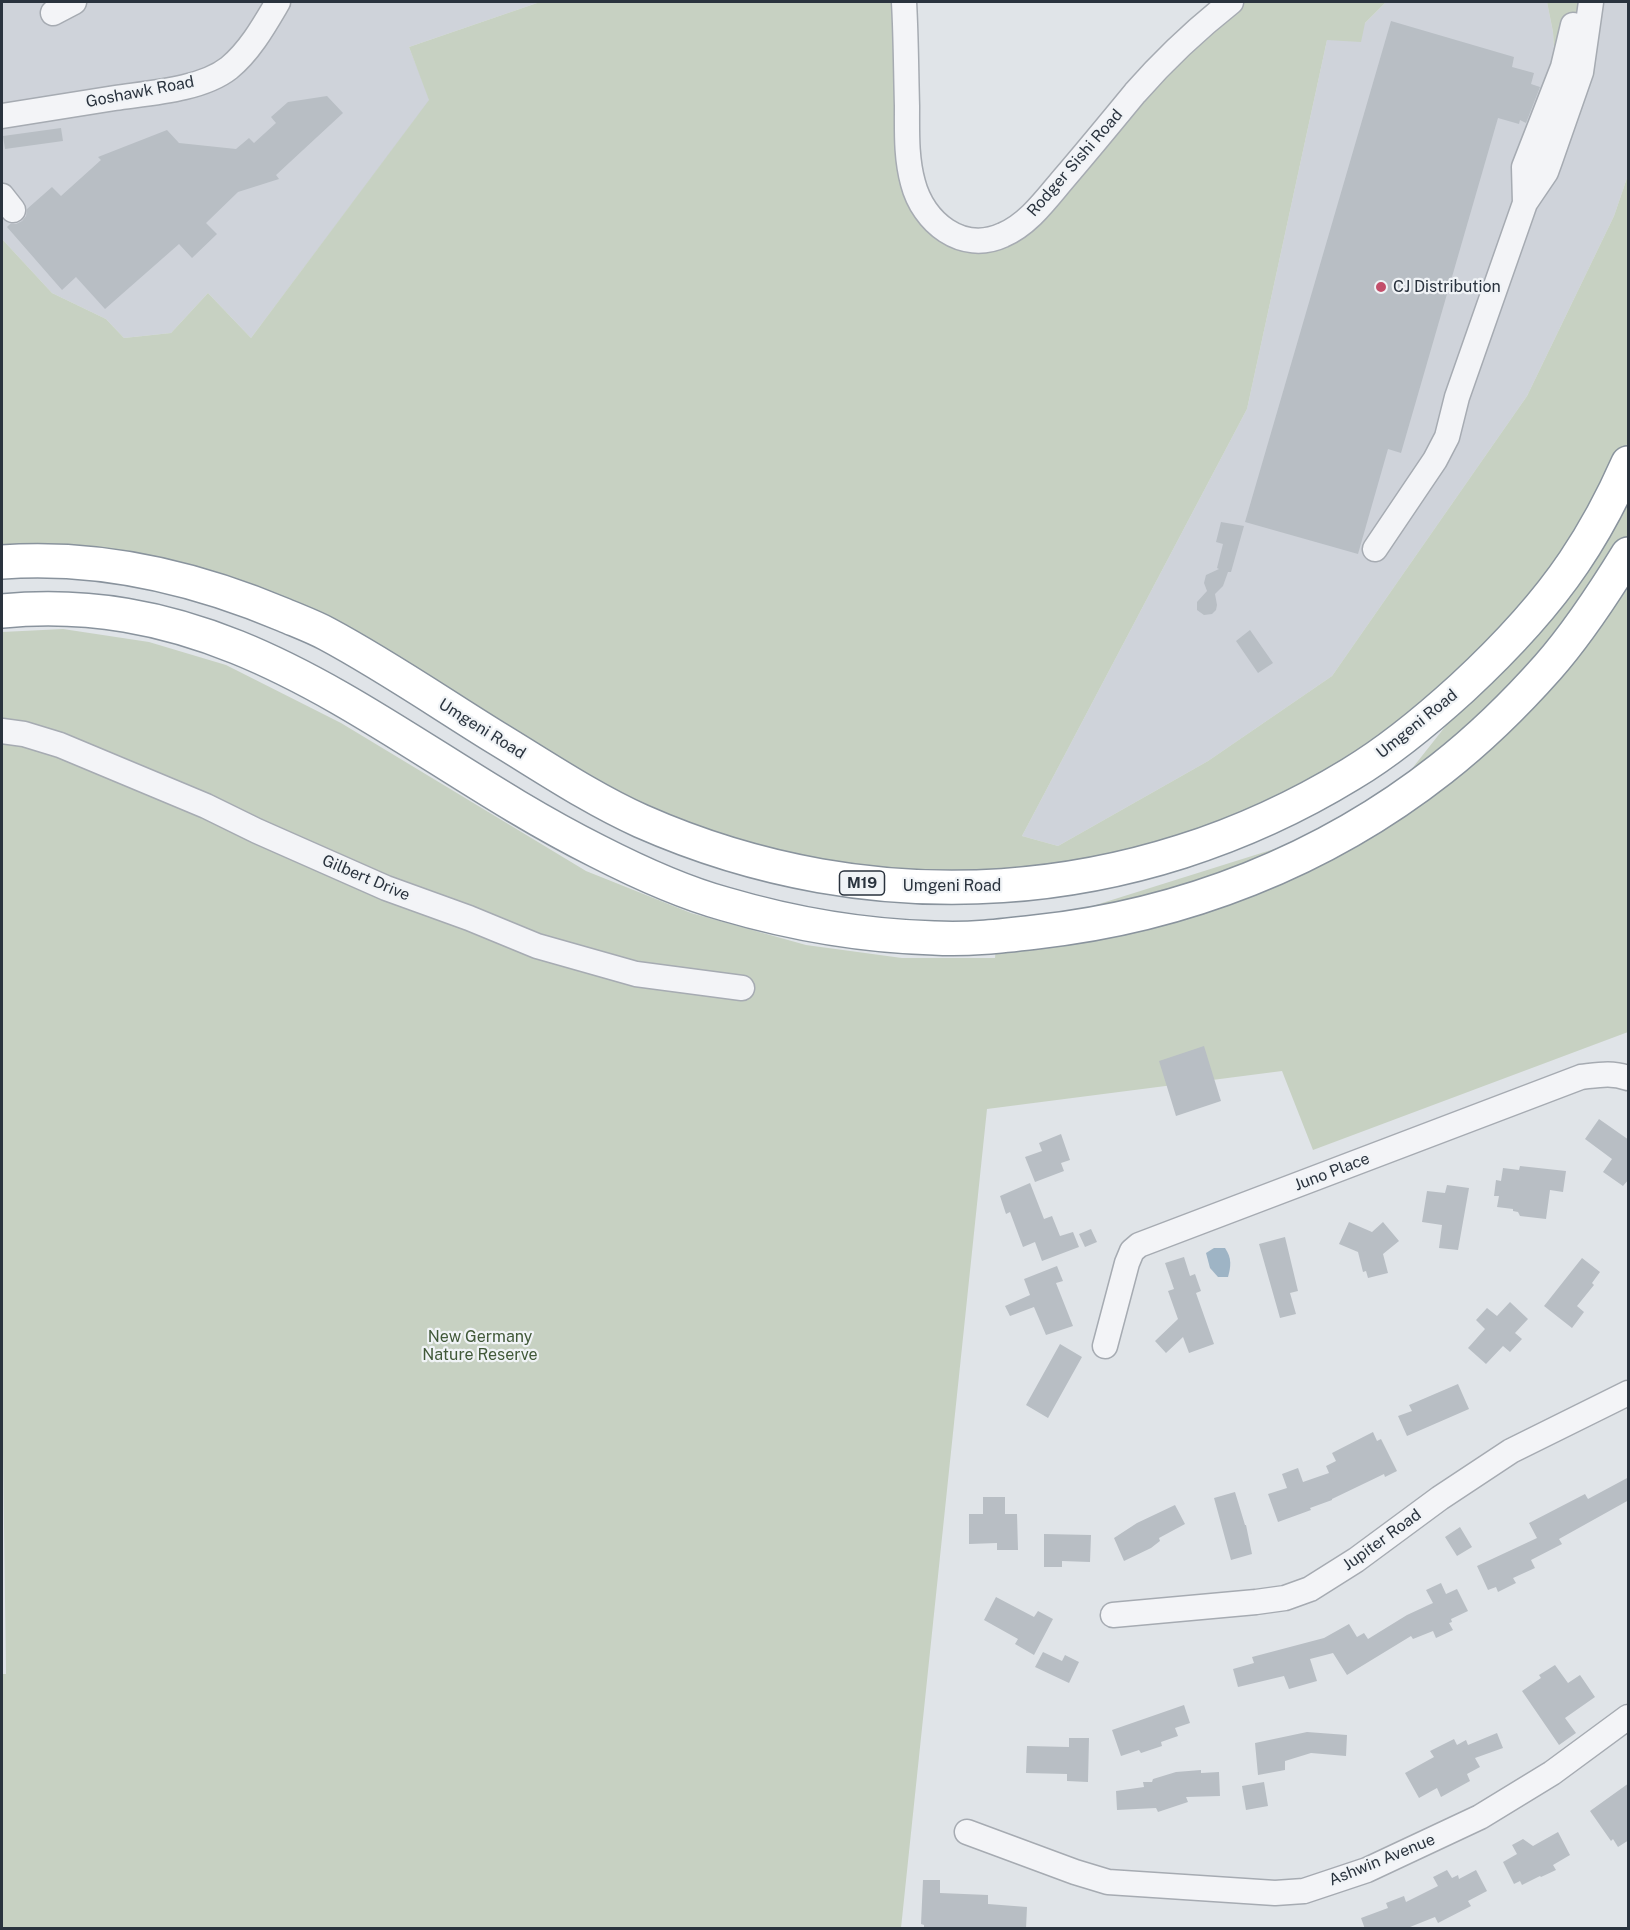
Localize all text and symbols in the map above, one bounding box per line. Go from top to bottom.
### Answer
street label: Goshawk Road [84,72,196,112]
street label: Rodger Sishi Road [1023,105,1127,221]
place label: CJ Distribution [1393,277,1501,297]
marker: CJ Distribution [1374,280,1388,294]
street label: Umgeni Road [1373,685,1461,763]
street label: Umgeni Road [435,695,529,763]
street label: Gilbert Drive [319,851,413,905]
road number: M19 [840,871,884,895]
street label: Umgeni Road [903,876,1001,896]
street label: Juno Place [1292,1149,1372,1195]
park label: New Germany Nature Reserve [422,1327,538,1365]
street label: Jupiter Road [1339,1505,1425,1575]
street label: Ashwin Avenue [1326,1830,1438,1890]

